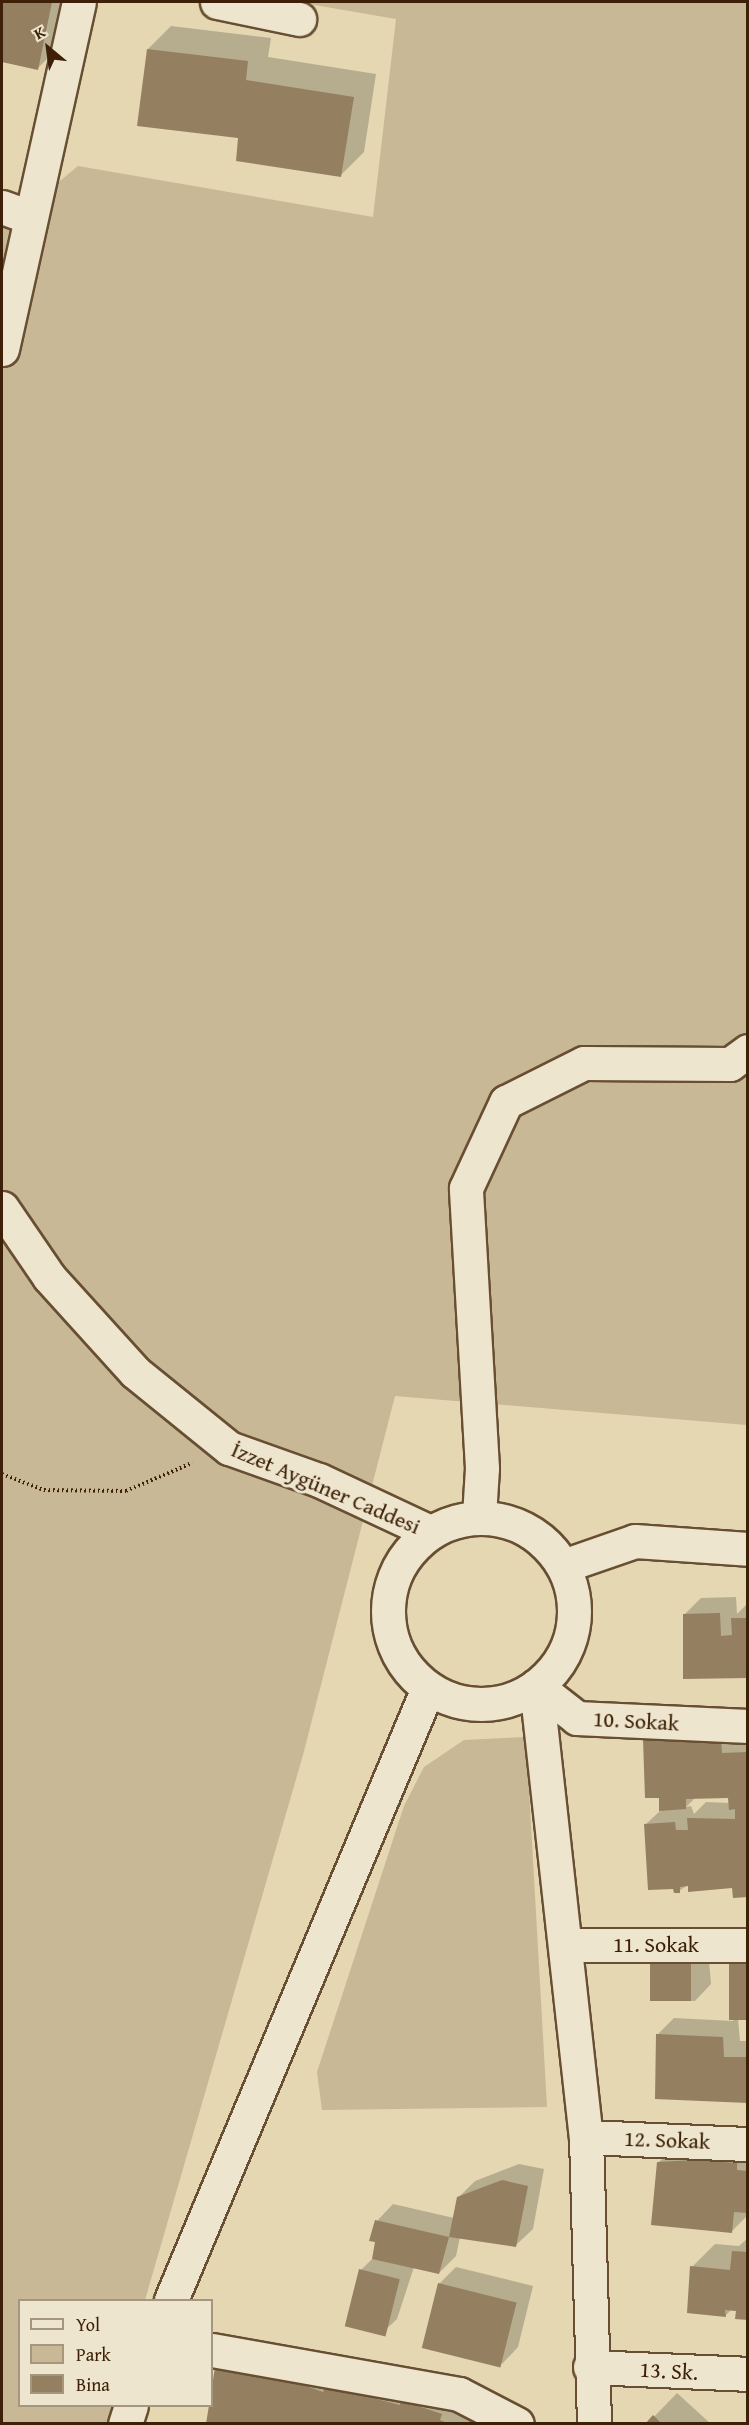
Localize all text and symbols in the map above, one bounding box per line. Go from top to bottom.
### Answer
north arrow [18,18,78,78]
text: K [29,19,50,45]
street label: İzzet Aygüner Caddesi [228,1436,424,1540]
street label: 10. Sokak [592,1706,680,1736]
street label: 11. Sokak [613,1932,699,1958]
street label: 12. Sokak [624,2125,710,2155]
legend [18,2299,213,2407]
text: Yol [76,2311,100,2338]
text: Park [76,2341,111,2368]
street label: 13. Sk. [639,2356,699,2386]
text: Bina [76,2371,110,2398]

